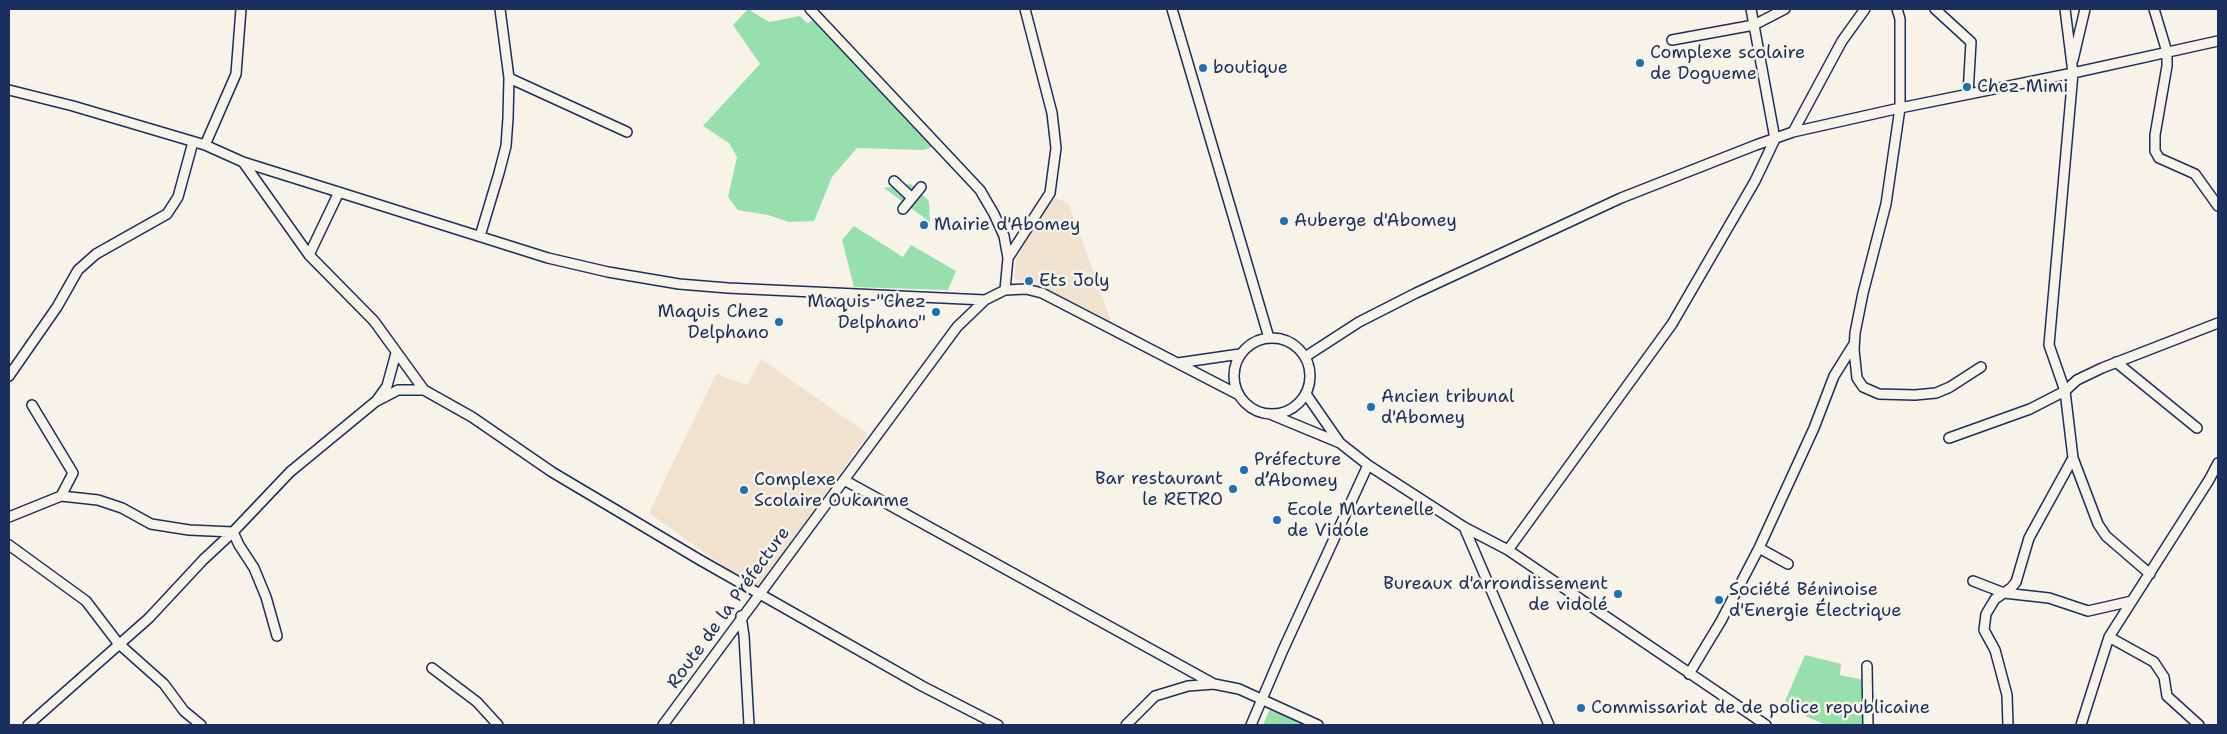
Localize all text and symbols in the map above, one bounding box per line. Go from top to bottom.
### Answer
place label: Complexe scolaire de Dogueme [1650,42,1805,84]
place label: boutique [1213,57,1288,79]
marker: Complexe scolaire de Dogueme [1634,57,1646,69]
marker: boutique [1197,62,1209,74]
place label: Chez Mimi [1977,76,2068,98]
marker: Chez Mimi [1961,81,1973,93]
place label: Auberge d'Abomey [1294,210,1457,232]
place label: Mairie d'Abomey [934,214,1080,236]
marker: Auberge d'Abomey [1278,215,1290,227]
marker: Mairie d'Abomey [918,219,930,231]
place label: Ets Joly [1039,270,1110,292]
marker: Ets Joly [1023,275,1035,287]
place label: Maquis "Chez Delphano" [807,291,926,334]
place label: Maquis Chez Delphano [657,301,769,344]
marker: Maquis "Chez Delphano" [930,306,942,318]
marker: Maquis Chez Delphano [773,316,785,328]
place label: Ancien tribunal d'Abomey [1381,386,1514,428]
marker: Ancien tribunal d'Abomey [1365,401,1377,413]
place label: Préfecture d’Abomey [1254,449,1342,492]
marker: Préfecture d’Abomey [1238,464,1250,476]
place label: Bar restaurant le RETRO [1095,468,1223,510]
place label: Complexe Scolaire Oukanme [754,469,909,512]
marker: Bar restaurant le RETRO [1227,483,1239,495]
marker: Complexe Scolaire Oukanme [738,484,750,496]
place label: Ecole Martenelle de Vidole [1287,499,1434,542]
marker: Ecole Martenelle de Vidole [1271,514,1283,526]
street label: Route de la Préfecture [663,523,795,693]
place label: Bureaux d'arrondissement de vidolé [1383,573,1608,616]
place label: Société Béninoise d'Energie Électrique [1729,579,1902,622]
marker: Bureaux d'arrondissement de vidolé [1612,588,1624,600]
marker: Société Béninoise d'Energie Électrique [1713,594,1725,606]
place label: Commissariat de de police republicaine [1591,697,1930,719]
marker: Commissariat de de police republicaine [1575,702,1587,714]

